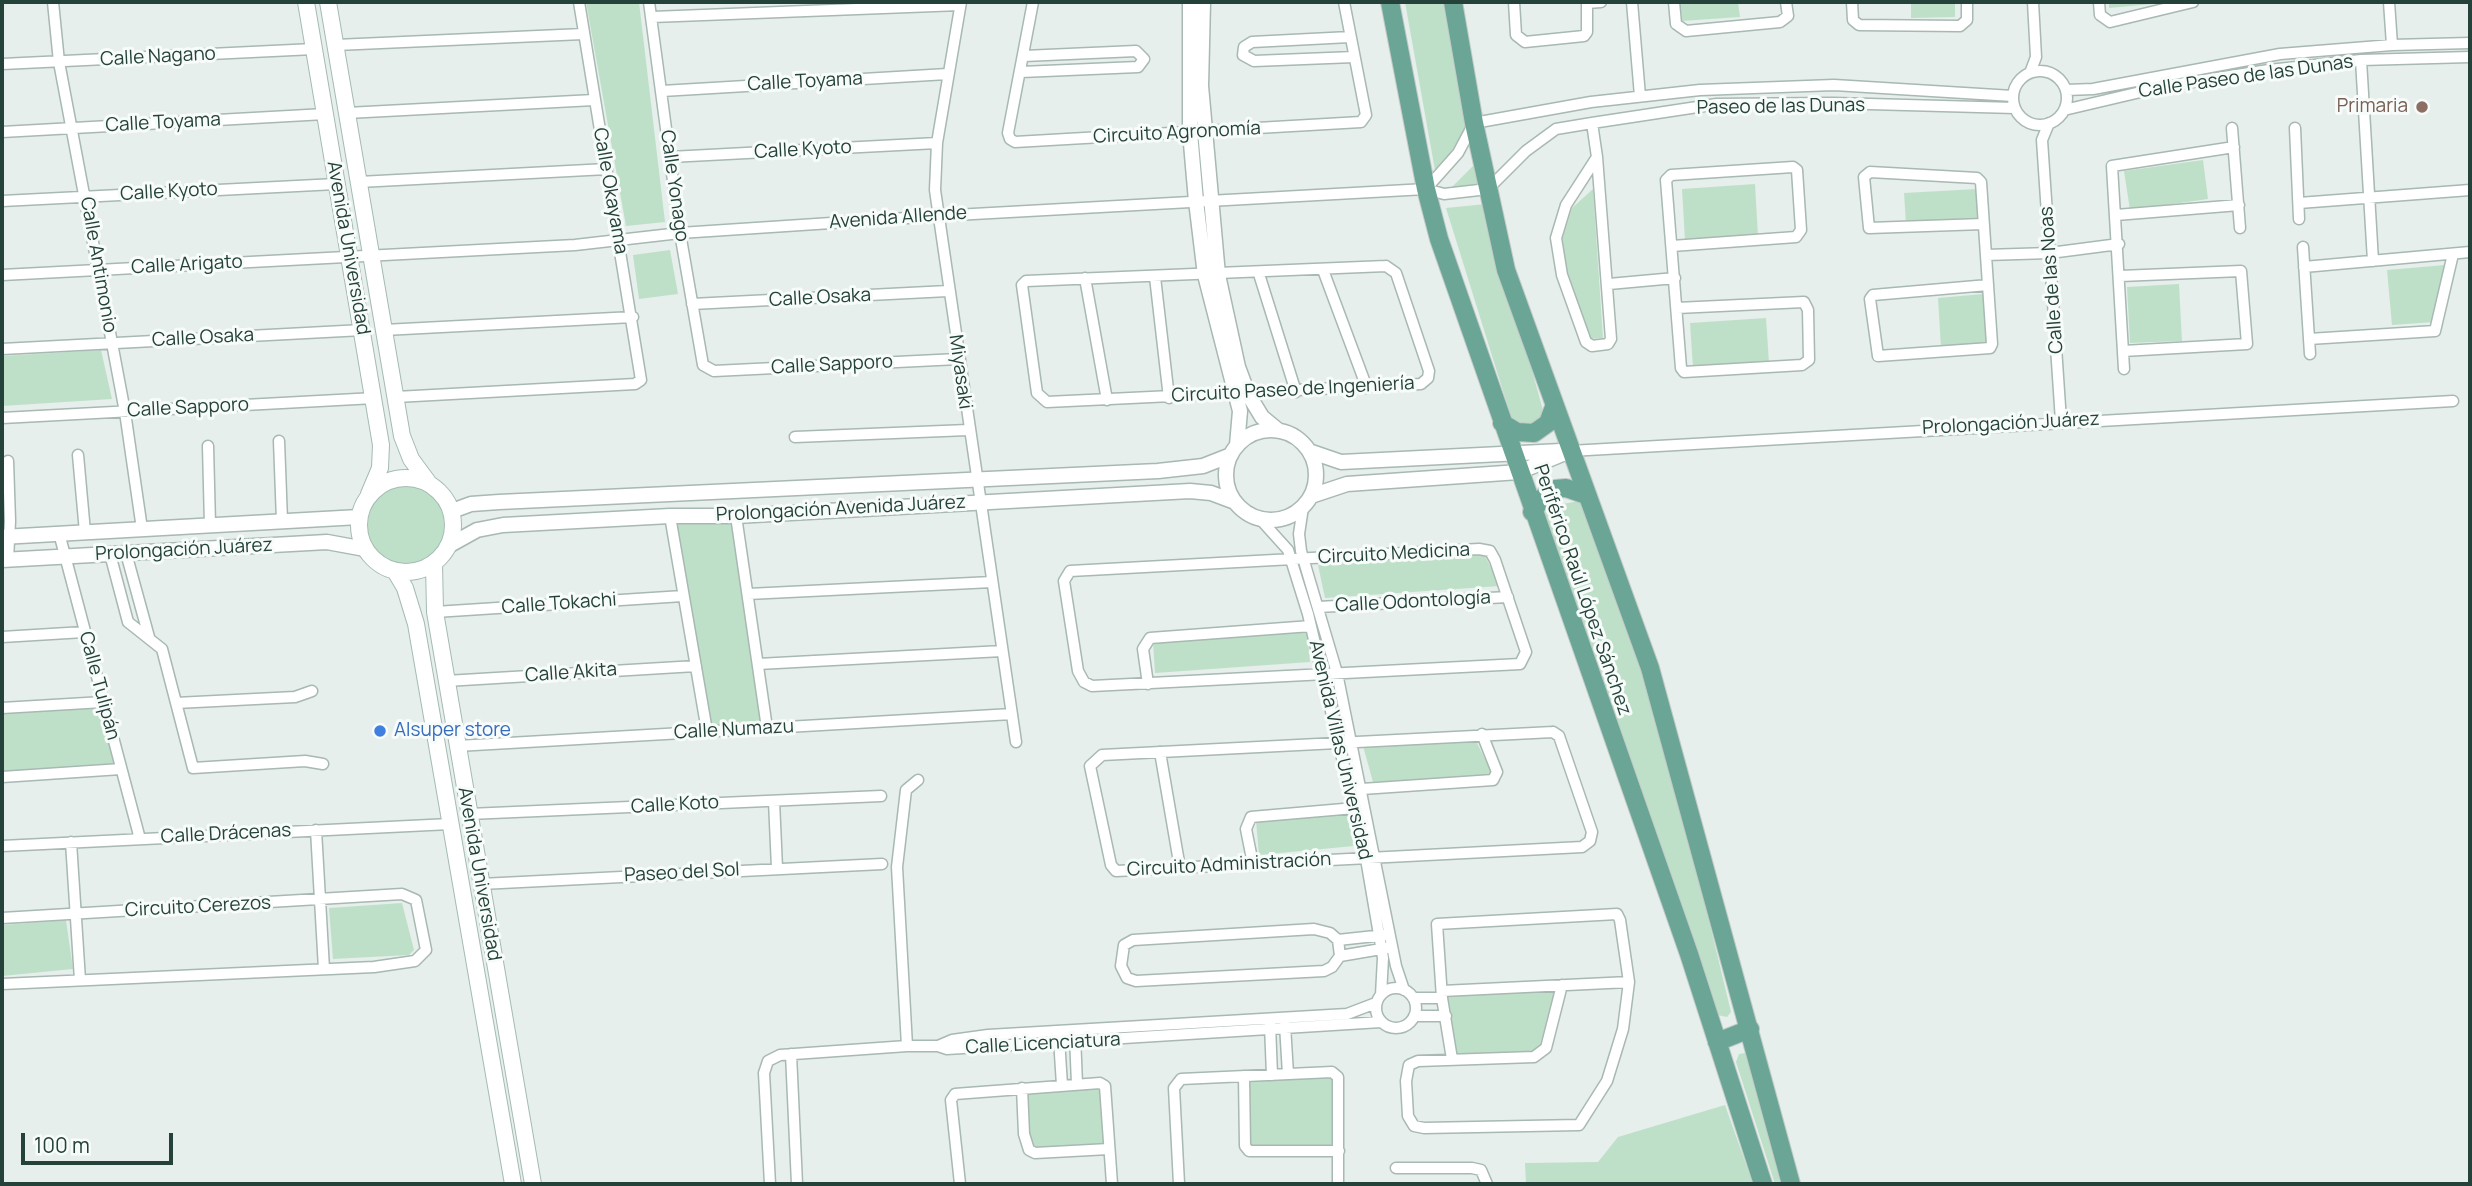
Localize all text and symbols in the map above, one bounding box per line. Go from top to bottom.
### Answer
street label: Calle Nagano [100,43,216,71]
street label: Calle Paseo de las Dunas [2137,51,2355,103]
street label: Calle Toyama [747,68,863,96]
street label: Paseo de las Dunas [1697,94,1865,120]
place label: Primaria [2337,96,2408,118]
marker: Primaria [2414,99,2430,115]
street label: Calle Toyama [105,109,221,137]
street label: Circuito Agronomía [1093,117,1261,149]
street label: Calle Okayama [588,126,632,256]
street label: Calle Yonago [655,129,693,243]
street label: Calle Kyoto [754,136,852,164]
street label: Avenida Universidad [321,159,375,337]
street label: Calle Kyoto [120,178,218,206]
street label: Calle Antimonio [75,195,121,335]
street label: Avenida Allende [828,202,968,234]
street label: Calle de las Noas [2035,206,2069,354]
street label: Calle Arigato [131,251,243,279]
street label: Calle Osaka [768,284,872,312]
street label: Calle Osaka [151,324,255,352]
street label: Miyasaki [943,333,977,411]
street label: Calle Sapporo [771,350,893,380]
street label: Circuito Paseo de Ingeniería [1171,372,1415,408]
street label: Calle Sapporo [127,393,249,423]
street label: Prolongación Juárez [1922,408,2100,440]
street label: Periférico Raúl López Sánchez [1528,462,1636,718]
street label: Prolongación Avenida Juárez [715,491,967,527]
street label: Prolongación Juárez [95,534,273,566]
street label: Circuito Medicina [1317,539,1471,569]
street label: Calle Odontología [1335,587,1491,617]
street label: Calle Tokachi [501,589,617,619]
street label: Calle Tulipán [74,629,124,743]
street label: Avenida Villas Universidad [1304,638,1376,862]
street label: Calle Akita [524,658,618,688]
street label: Calle Numazu [673,715,795,745]
place label: Alsuper store [394,720,511,742]
marker: Alsuper store [372,723,388,739]
street label: Avenida Universidad [452,785,506,963]
street label: Calle Koto [630,791,720,819]
street label: Calle Drácenas [160,819,292,849]
street label: Circuito Administración [1126,848,1332,882]
street label: Paseo del Sol [624,859,740,887]
street label: Circuito Cerezos [124,892,272,922]
street label: Calle Licenciatura [965,1029,1121,1059]
scale bar [24,1120,177,1164]
text: 100 m [34,1131,90,1159]

